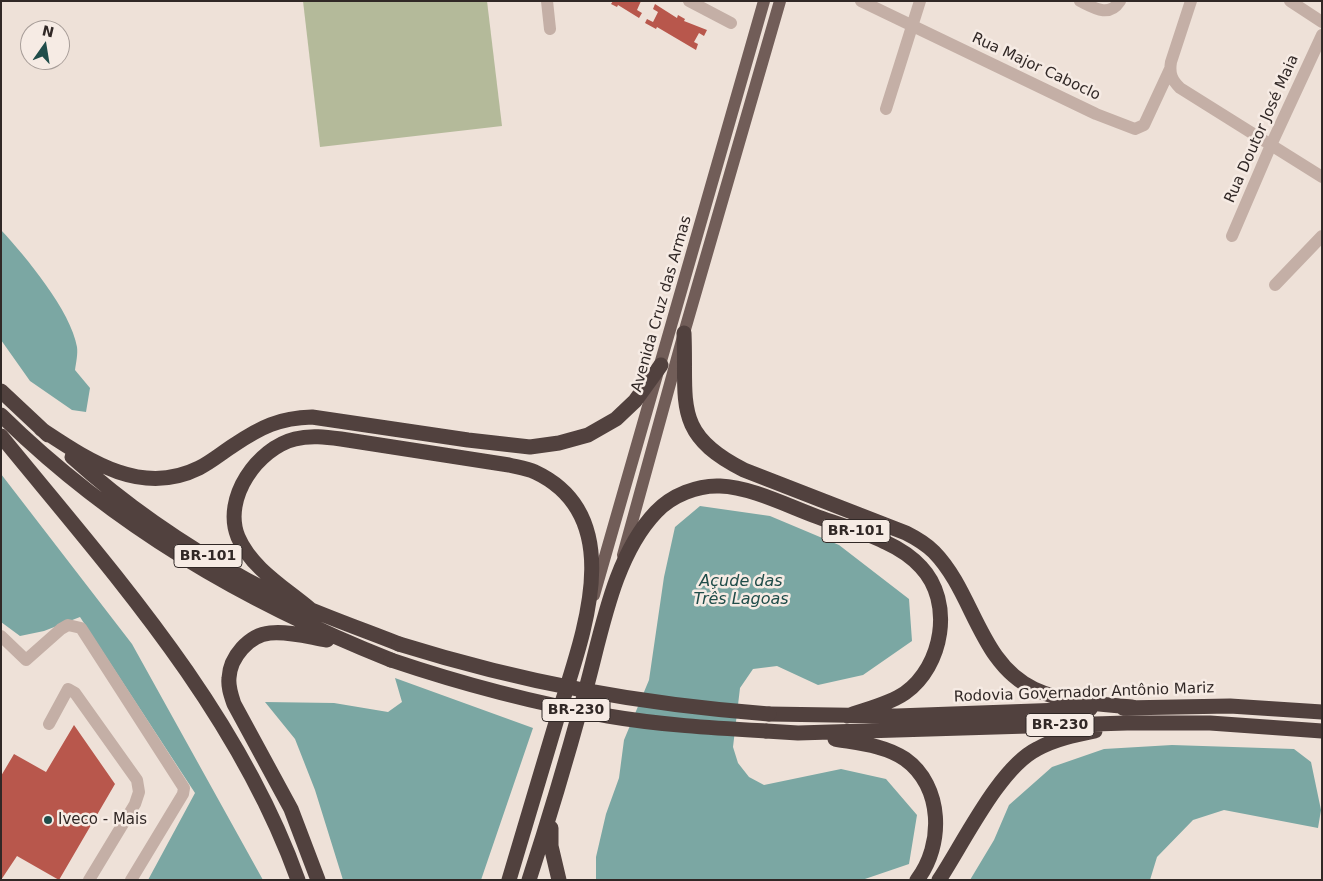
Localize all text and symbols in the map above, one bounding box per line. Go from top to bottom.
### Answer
north arrow [20,20,70,70]
text: N [41,22,56,40]
street label: Rua Major Caboclo [969,29,1103,105]
street label: Rua Doutor José Maia [1221,52,1303,206]
street label: Avenida Cruz das Armas [628,214,696,394]
road number: BR-101 [822,520,890,542]
road number: BR-101 [174,544,242,568]
water label: Açude das Três Lagoas [693,572,789,610]
street label: Rodovia Governador Antônio Mariz [953,679,1215,707]
road number: BR-230 [542,698,610,722]
road number: BR-230 [1026,714,1094,736]
place label: Iveco - Mais [58,811,147,829]
marker: Iveco - Mais [42,814,54,826]

